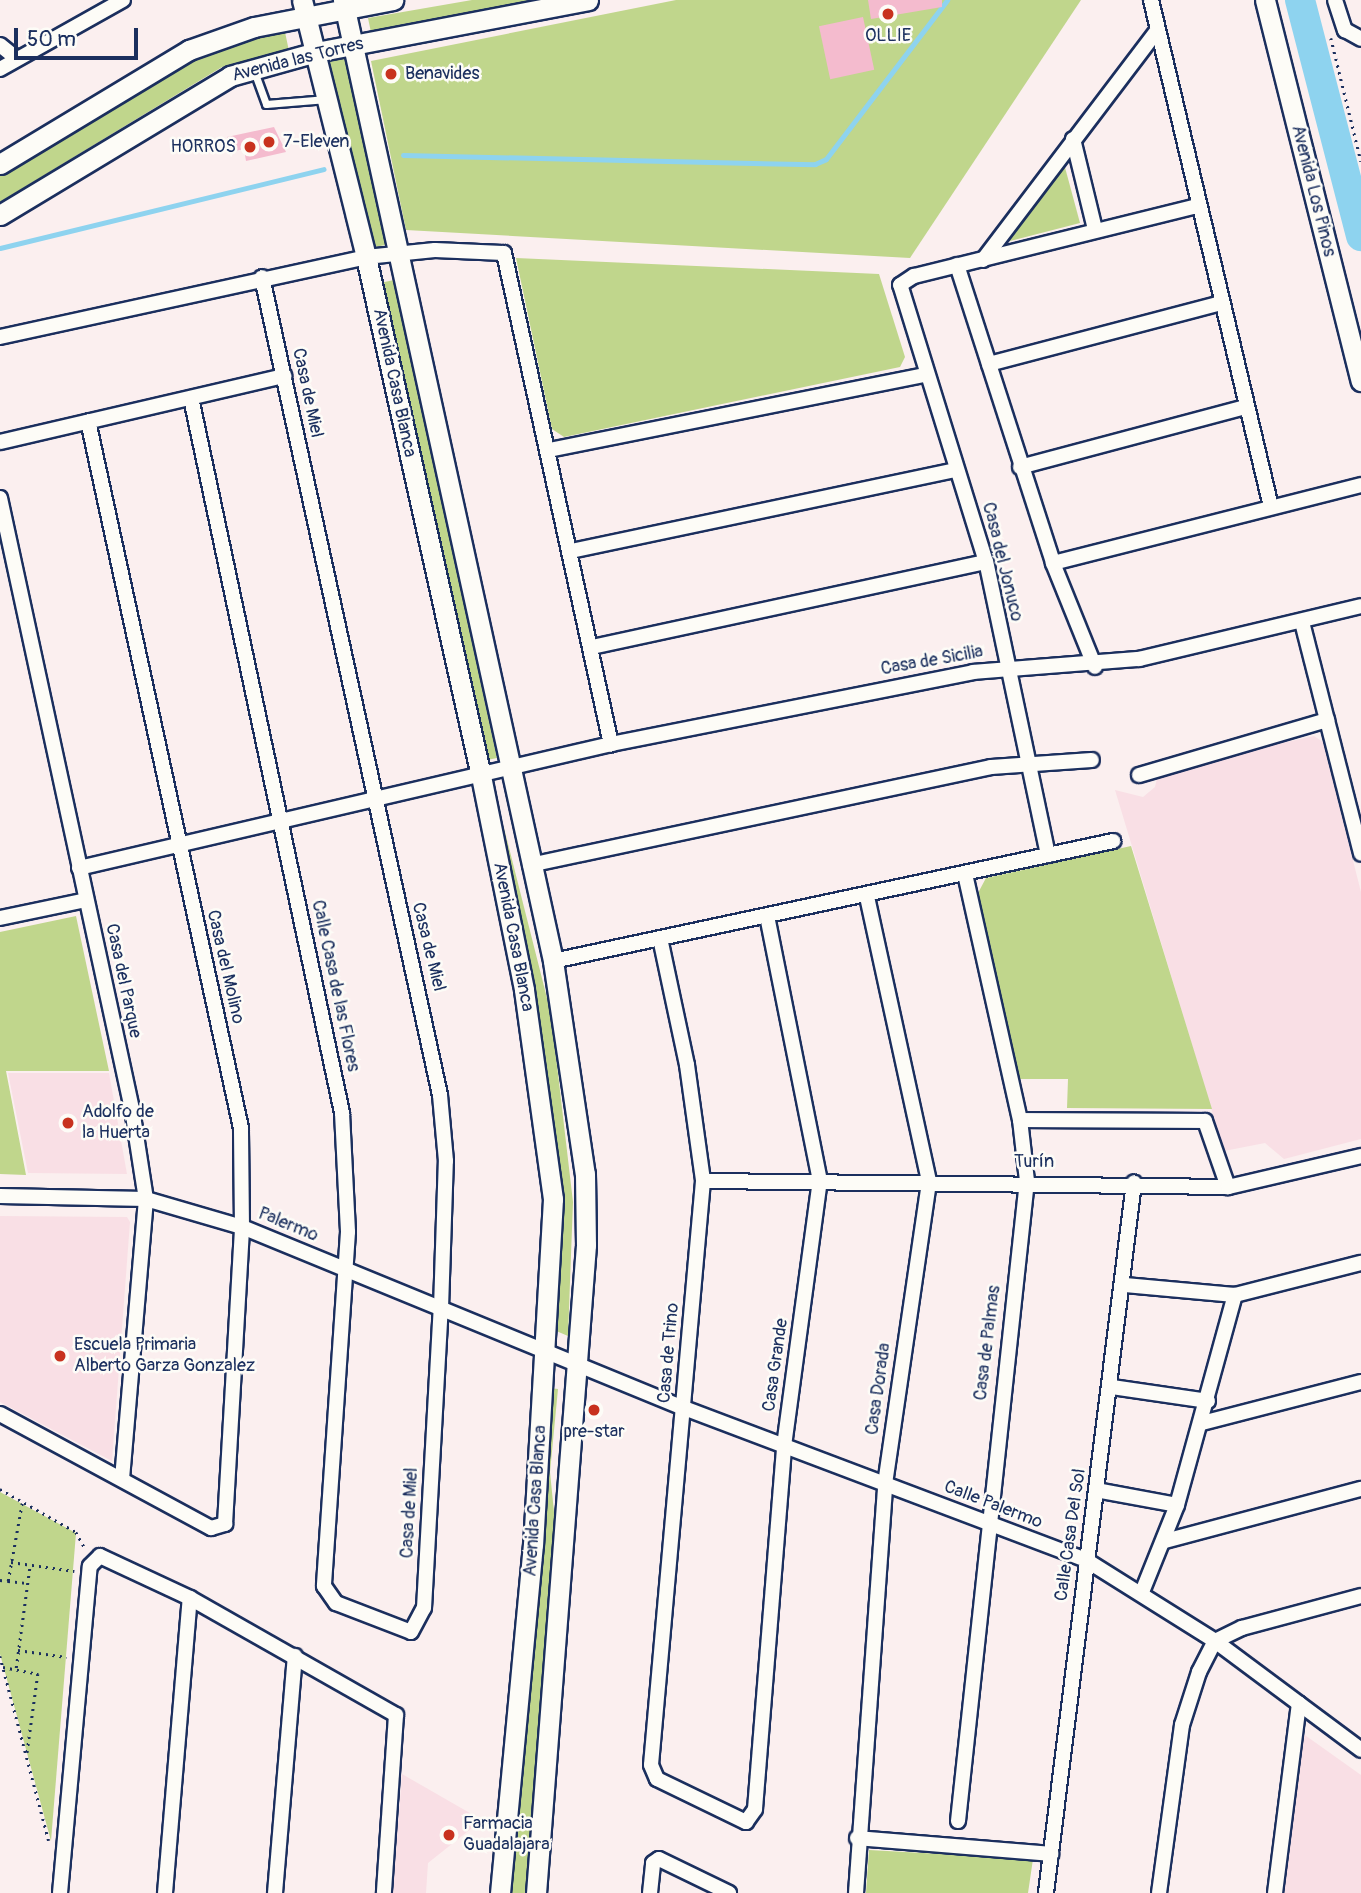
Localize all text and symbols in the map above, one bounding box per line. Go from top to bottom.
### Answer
marker: OLLIE [880,6,896,22]
scale bar [18,14,142,58]
place label: OLLIE [865,25,911,47]
text: 50 m [27,26,76,53]
street label: Avenida las Torres [230,33,366,87]
place label: Benavides [405,63,479,85]
marker: Benavides [383,66,399,82]
street label: Avenida Los Pinos [1286,123,1340,259]
place label: 7-Eleven [283,131,350,153]
marker: 7-Eleven [261,134,277,150]
place label: HORROS [170,136,236,158]
marker: HORROS [242,139,258,155]
street label: Avenida Casa Blanca [368,307,420,459]
street label: Casa de Miel [287,346,327,440]
street label: Casa del Jonuco [977,500,1027,624]
street label: Casa de Sicilia [879,641,985,681]
street label: Avenida Casa Blanca [488,861,538,1013]
street label: Calle Casa de las Flores [306,898,364,1074]
street label: Casa de Miel [407,900,449,994]
street label: Casa del Molino [201,908,249,1026]
street label: Casa del Parque [100,922,146,1040]
place label: Adolfo de la Huerta [82,1102,154,1144]
marker: Adolfo de la Huerta [60,1115,76,1131]
street label: Turín [1014,1151,1054,1173]
street label: Palermo [255,1203,321,1247]
street label: Casa de Palmas [970,1284,1006,1402]
street label: Casa de Trino [654,1302,684,1404]
street label: Casa Grande [759,1317,793,1413]
place label: Escuela Primaria Alberto Garza Gonzalez [74,1335,255,1378]
street label: Casa Dorada [862,1342,896,1436]
marker: Escuela Primaria Alberto Garza Gonzalez [52,1348,68,1364]
marker: pre-star [586,1402,602,1418]
place label: pre-star [563,1421,625,1443]
street label: Avenida Casa Blanca [520,1425,552,1577]
street label: Casa de Miel [397,1467,423,1559]
street label: Calle Casa Del Sol [1051,1467,1091,1603]
street label: Calle Palermo [941,1476,1045,1534]
place label: Farmacia Guadalajara [463,1814,550,1856]
marker: Farmacia Guadalajara [441,1827,457,1843]

